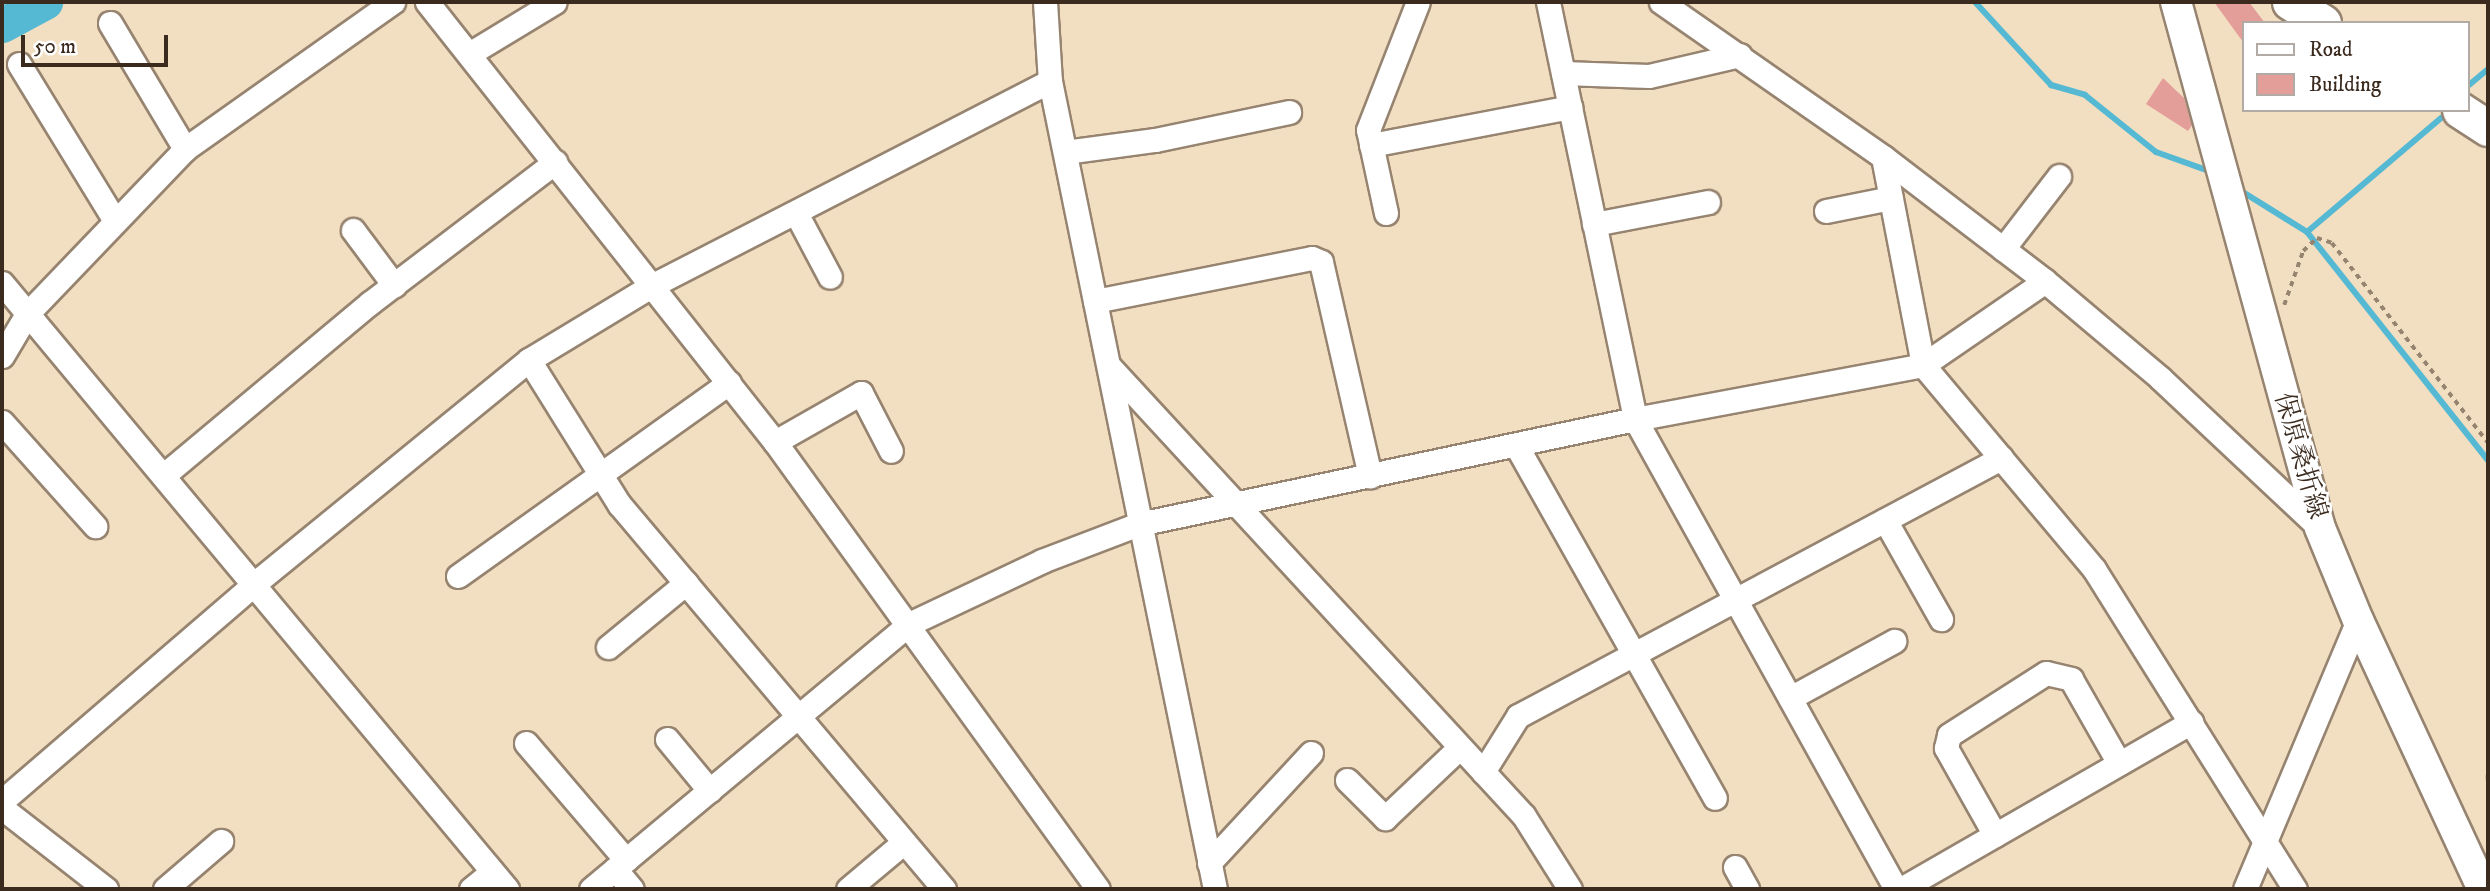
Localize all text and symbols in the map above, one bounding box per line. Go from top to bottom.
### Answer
scale bar [24,21,172,65]
legend [2242,21,2469,112]
text: 50 m [34,34,76,60]
text: Road [2309,37,2353,63]
text: Building [2309,72,2381,98]
street label: 保原桑折線 [2267,389,2333,523]

